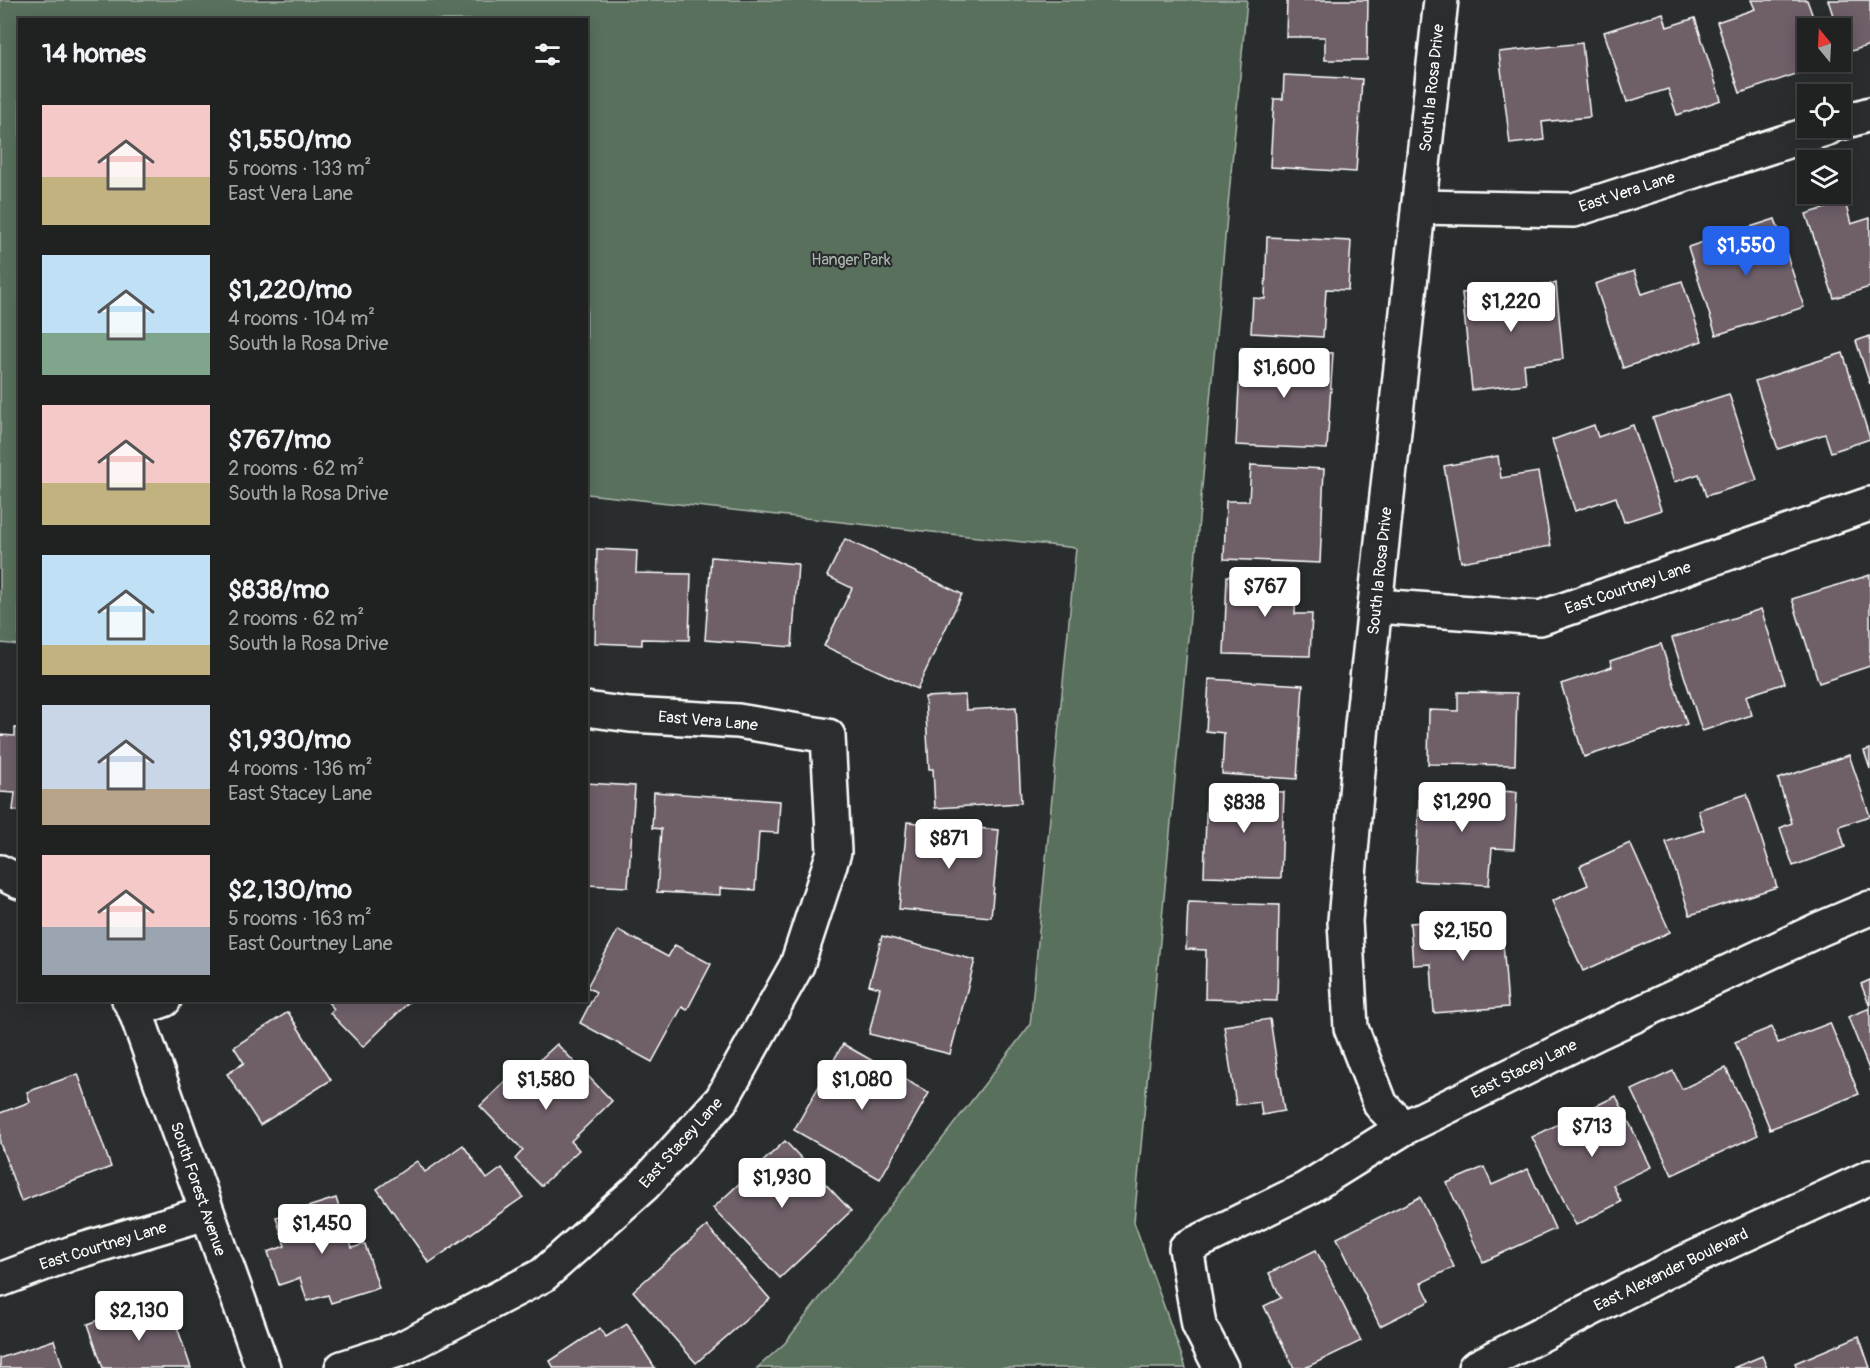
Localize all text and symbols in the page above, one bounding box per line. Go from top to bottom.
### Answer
north arrow [1797,18,1851,72]
map controls [1797,18,1851,204]
street label: South la Rosa Drive [1415,23,1449,153]
text: 14 homes [42,38,146,70]
icon: filters [531,38,564,71]
button: locate [1797,84,1851,138]
text: $1,550/mo [228,124,351,156]
icon: home [90,129,162,201]
button: layers [1797,150,1851,204]
text: 5 rooms · 133 m² [228,156,371,181]
street label: East Vera Lane [1576,167,1678,217]
text: East Vera Lane [228,181,353,206]
pin: $1,550 [1697,226,1795,277]
text: $1,550 [1716,233,1776,258]
park label: Hanger Park [811,250,891,270]
text: $1,220/mo [228,274,352,306]
icon: home [90,279,162,351]
pin: $1,220 [1462,282,1560,333]
text: $1,220 [1481,289,1541,314]
text: 4 rooms · 104 m² [228,306,375,331]
text: South la Rosa Drive [228,331,388,356]
pin: $1,600 [1235,348,1333,399]
text: $1,600 [1253,355,1315,380]
text: $767/mo [228,424,331,456]
icon: home [90,429,162,501]
text: 2 rooms · 62 m² [228,456,364,481]
text: South la Rosa Drive [228,481,388,506]
street label: South la Rosa Drive [1363,506,1397,636]
street label: East Courtney Lane [1562,557,1694,619]
pin: $767 [1229,567,1301,618]
text: $838/mo [228,574,329,606]
text: $767 [1243,574,1287,599]
icon: home [90,579,162,651]
text: 2 rooms · 62 m² [228,606,364,631]
text: South la Rosa Drive [228,631,388,656]
street label: East Vera Lane [657,707,759,735]
text: $1,930/mo [228,724,351,756]
icon: home [90,729,162,801]
text: 4 rooms · 136 m² [228,756,373,781]
text: East Stacey Lane [228,781,372,806]
pin: $1,290 [1413,782,1511,833]
pin: $838 [1208,783,1280,834]
text: $1,290 [1433,789,1491,814]
text: $838 [1223,790,1265,815]
pin: $871 [913,819,985,870]
text: $871 [929,826,969,851]
text: $2,130/mo [228,874,352,906]
icon: home [90,879,162,951]
text: 5 rooms · 163 m² [228,906,372,931]
pin: $2,150 [1414,911,1512,962]
text: $2,150 [1433,918,1493,943]
text: East Courtney Lane [228,931,393,956]
street label: East Stacey Lane [1468,1035,1580,1103]
pin: $1,580 [497,1060,595,1111]
pin: $1,080 [813,1060,911,1111]
text: $1,580 [517,1067,575,1092]
text: $1,080 [831,1067,893,1092]
street label: East Stacey Lane [635,1093,727,1193]
pin: $713 [1556,1107,1628,1158]
text: $713 [1572,1114,1612,1139]
street label: South Forest Avenue [166,1119,230,1259]
pin: $1,930 [733,1158,831,1209]
text: $1,930 [753,1165,811,1190]
pin: $1,450 [273,1204,371,1255]
text: $1,450 [292,1211,352,1236]
street label: East Courtney Lane [37,1217,169,1275]
street label: East Alexander Boulevard [1591,1224,1751,1316]
pin: $2,130 [90,1291,188,1342]
text: $2,130 [109,1298,169,1323]

